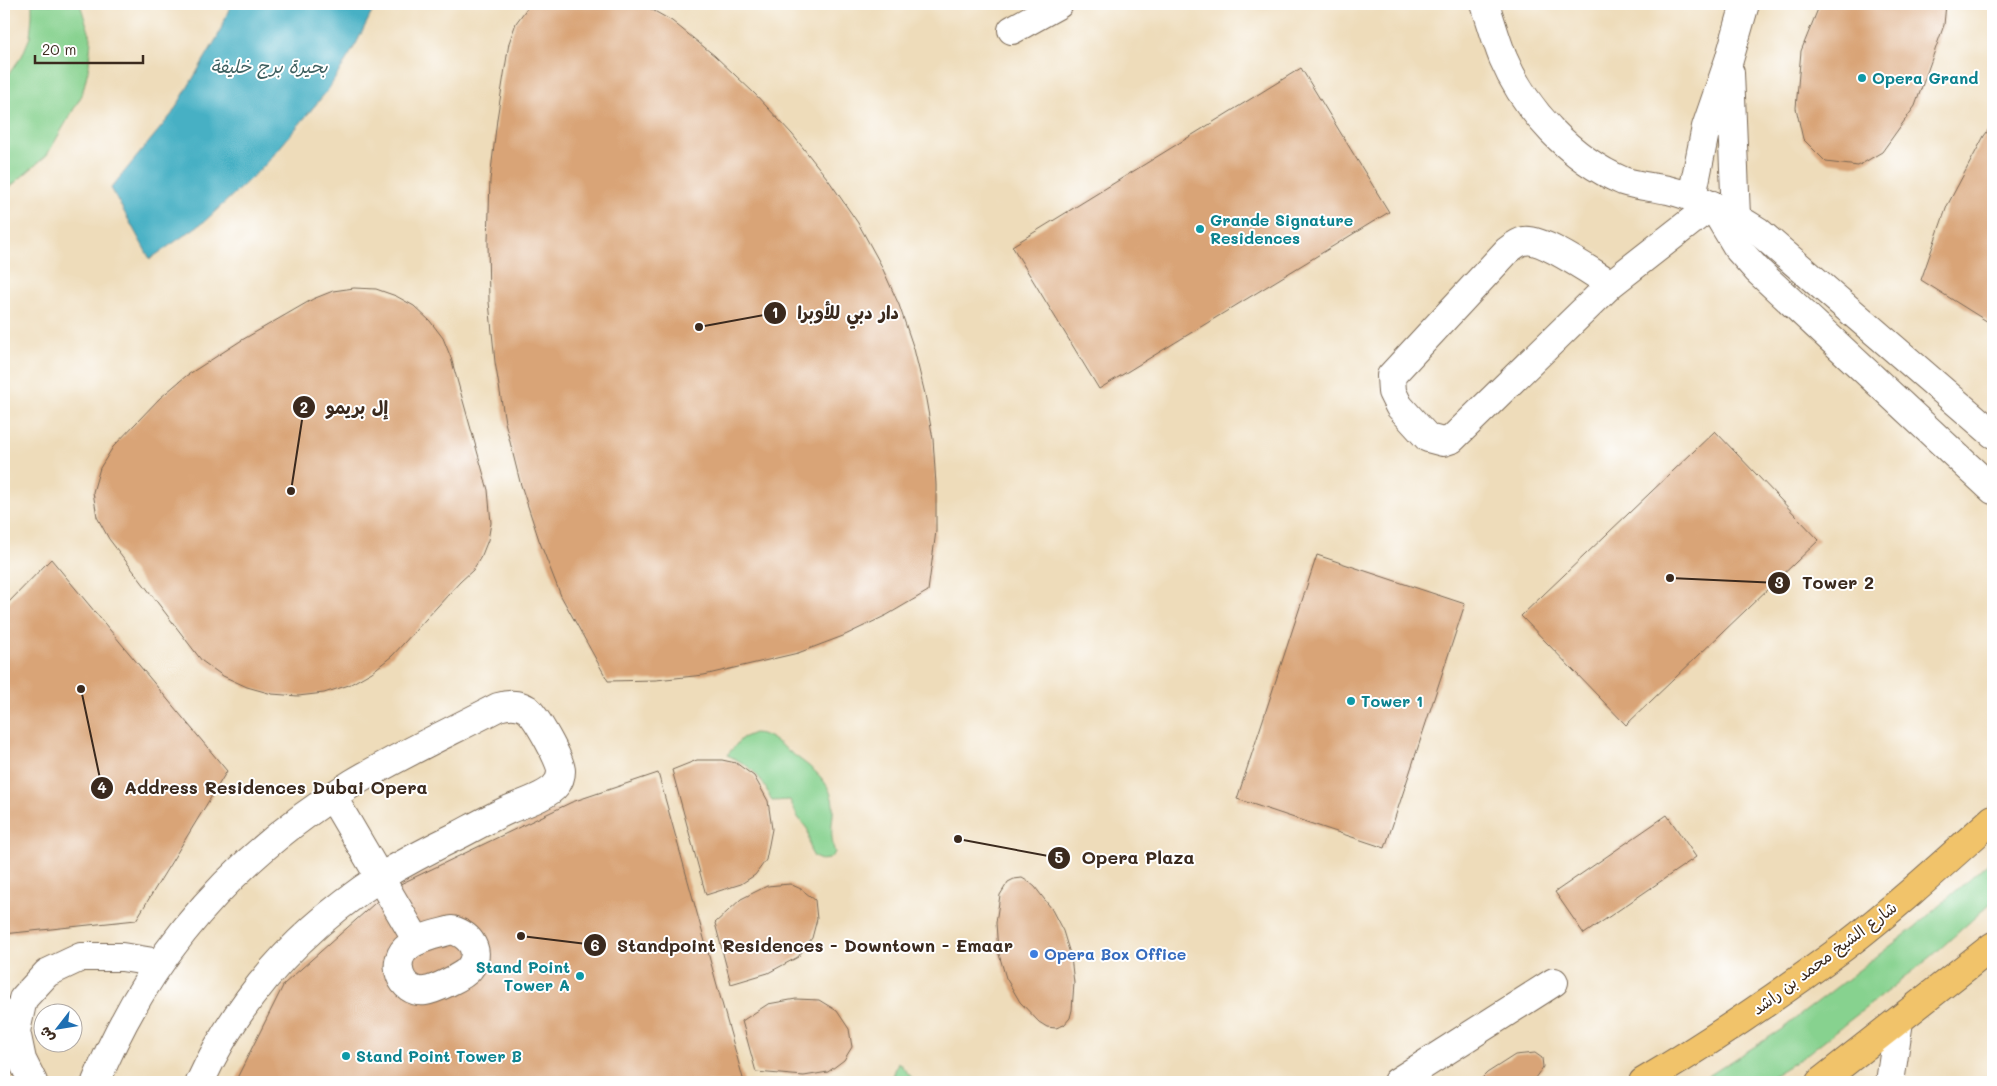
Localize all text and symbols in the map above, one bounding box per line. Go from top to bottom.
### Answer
scale bar [35,32,142,64]
text: 20 m [42,39,76,59]
water label: بحيرة برج خليفة [211,54,328,79]
place label: Opera Grand [1872,67,1978,88]
marker: Opera Grand [1856,72,1868,84]
place label: Grande Signature Residences [1210,209,1353,248]
marker: Grande Signature Residences [1194,223,1206,235]
callout: دار دبي للأوبرا [762,297,909,330]
text: دار دبي للأوبرا [797,300,899,329]
text: 1 [772,302,778,322]
callout: إل بريمو [291,391,398,424]
text: إل بريمو [325,395,388,420]
text: 2 [300,397,308,417]
callout: Tower 2 [1767,567,1884,600]
text: Tower 2 [1802,570,1874,594]
text: 3 [1774,572,1784,592]
place label: Tower 1 [1361,690,1423,711]
marker: Tower 1 [1345,695,1357,707]
callout: Address Residences Dubai Opera [90,771,438,804]
text: Address Residences Dubai Opera [124,775,428,799]
text: 4 [97,777,107,797]
callout: Opera Plaza [1047,841,1205,874]
text: Opera Plaza [1081,845,1195,869]
text: 5 [1055,847,1064,867]
street label: شارع الشيخ محمد بن راشد [1747,896,1902,1021]
callout: Standpoint Residences - Downtown - Emaar [582,929,1023,962]
text: Standpoint Residences - Downtown - Emaar [617,933,1013,957]
text: 6 [590,935,600,955]
place label: Opera Box Office [1044,943,1186,964]
marker: Opera Box Office [1028,948,1040,960]
place label: Stand Point Tower A [476,956,570,995]
marker: Stand Point Tower A [574,970,586,982]
north arrow [32,1004,82,1054]
text: ش [34,1023,59,1046]
place label: Stand Point Tower B [356,1045,522,1066]
marker: Stand Point Tower B [340,1050,352,1062]

